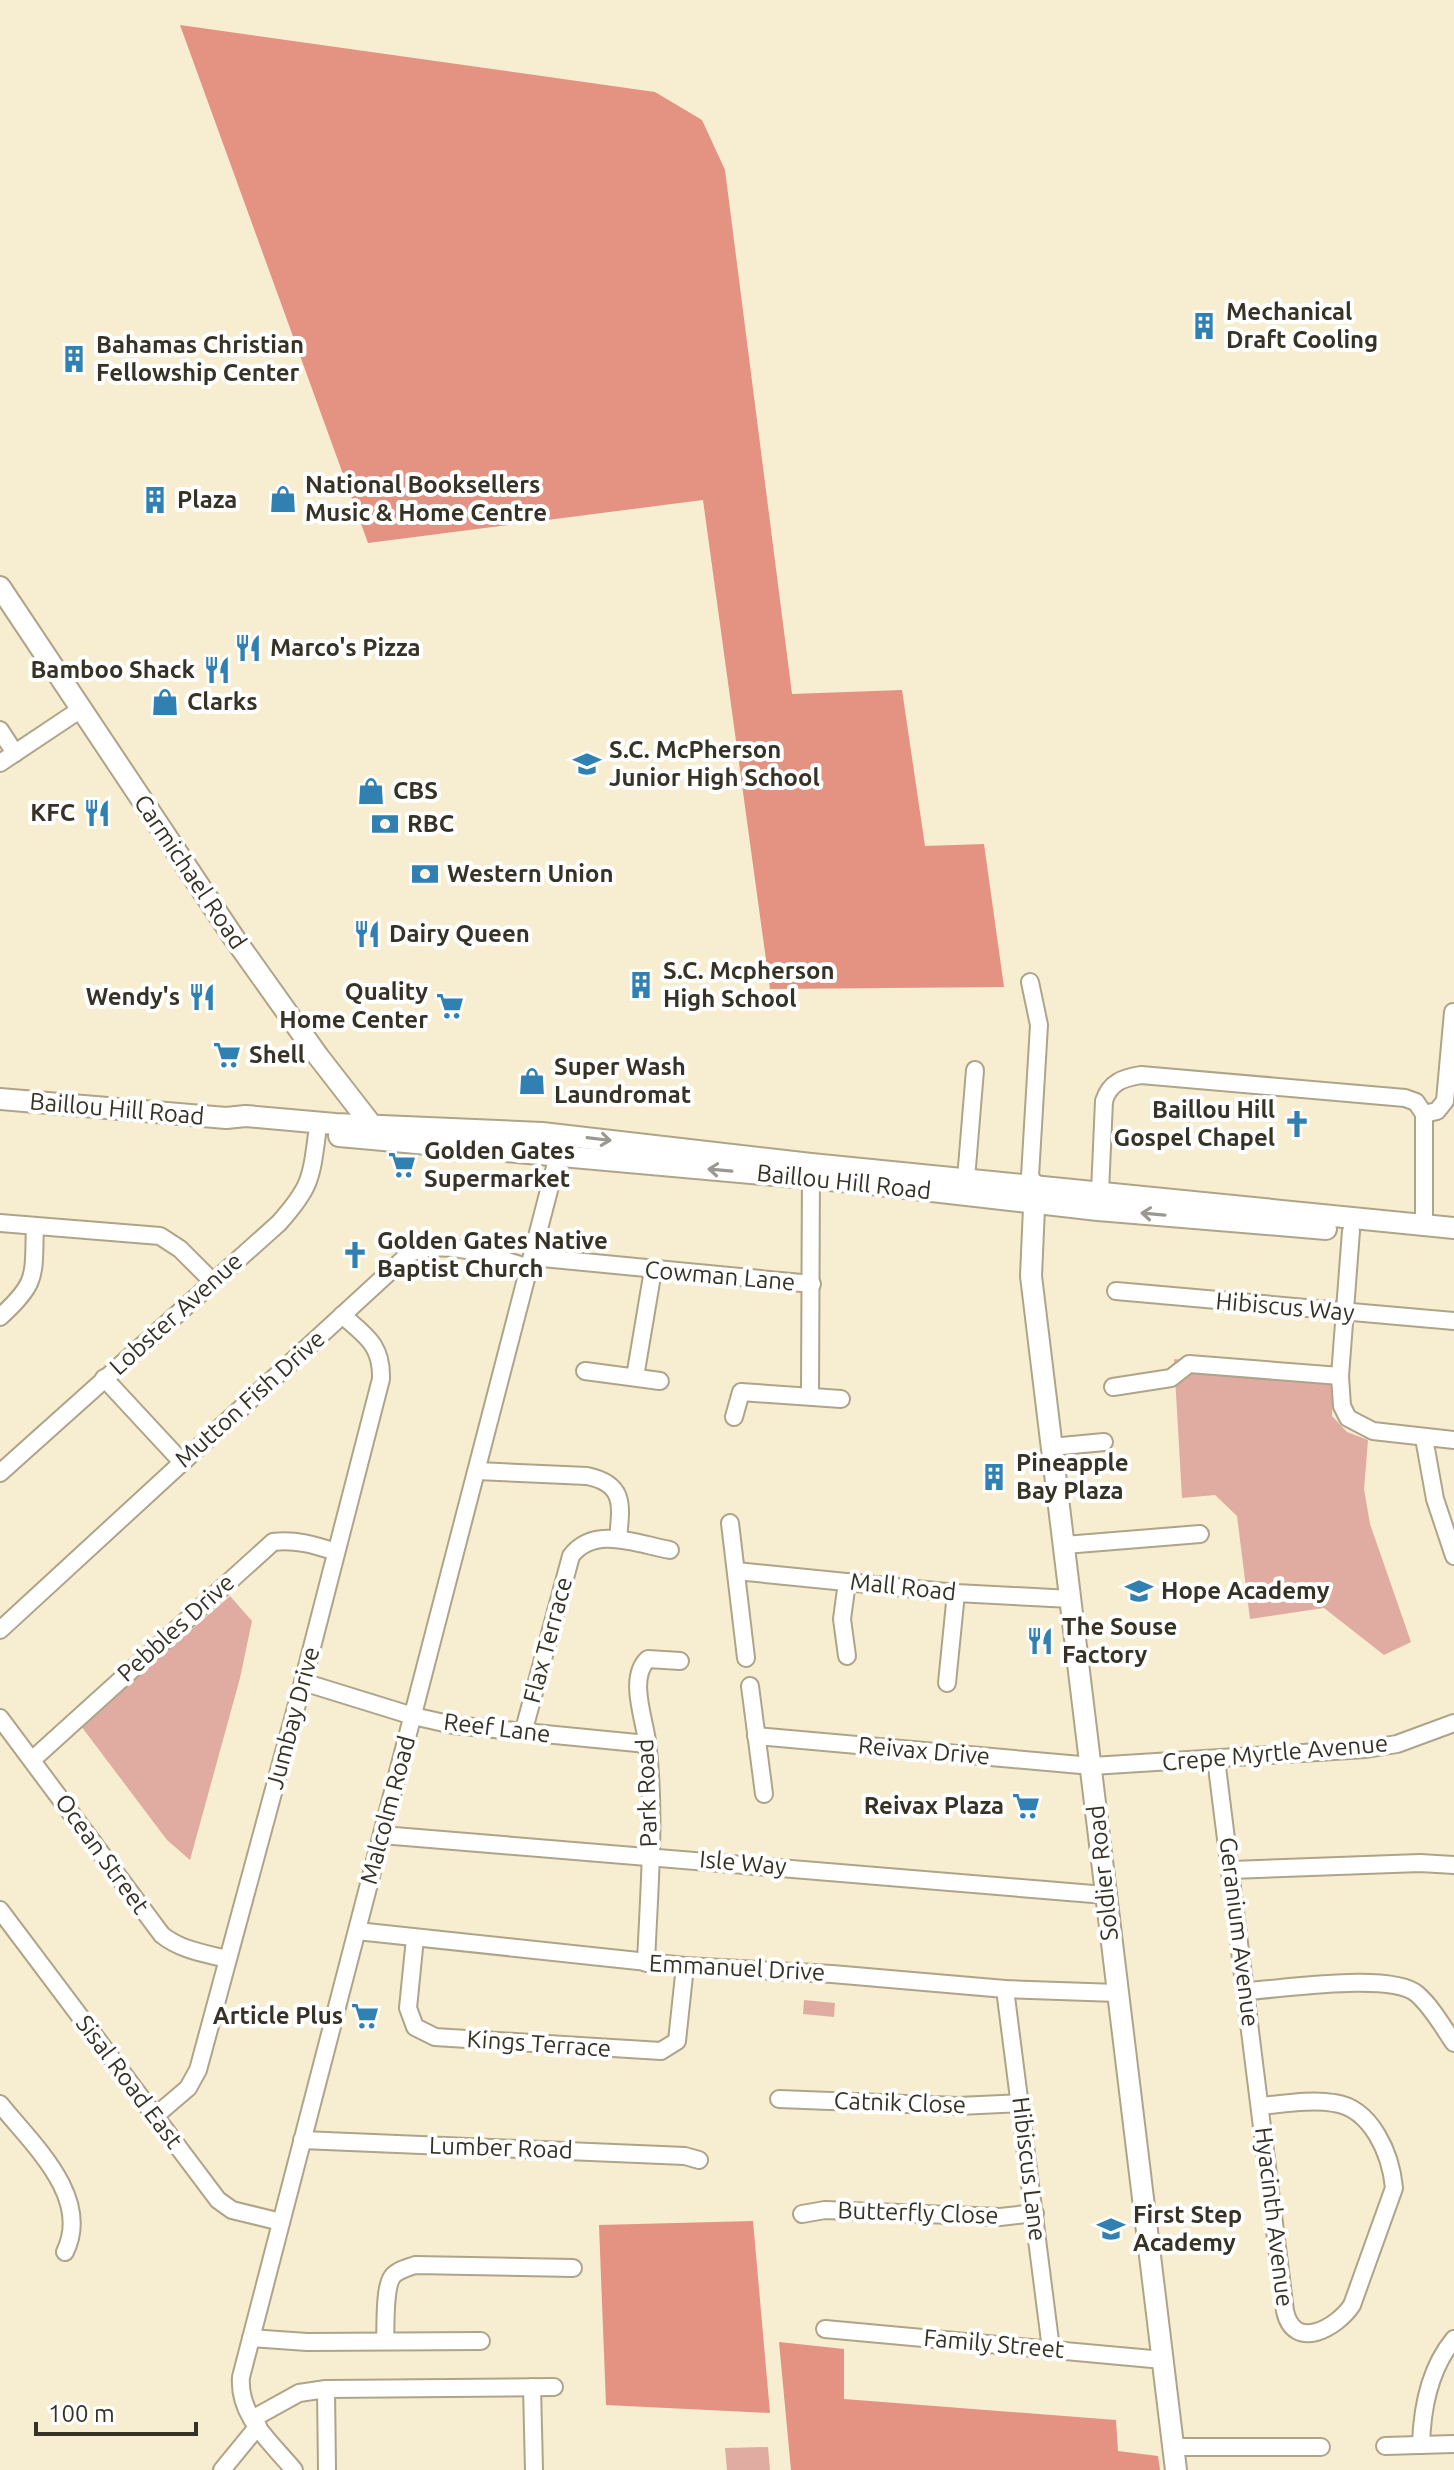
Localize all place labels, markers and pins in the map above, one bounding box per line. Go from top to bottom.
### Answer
place label: Mechanical Draft Cooling [1226,298,1378,353]
building icon: Mechanical Draft Cooling [1189,311,1219,341]
place label: Bahamas Christian Fellowship Center [96,331,304,386]
building icon: Bahamas Christian Fellowship Center [59,344,89,374]
place label: National Booksellers Music & Home Centre [305,471,547,526]
shop icon: National Booksellers Music & Home Centre [268,484,298,514]
building icon: Plaza [140,485,170,515]
place label: Plaza [177,486,237,513]
restaurant icon: Marco's Pizza [233,633,263,663]
place label: Marco's Pizza [270,634,420,661]
restaurant icon: Bamboo Shack [202,655,232,685]
place label: Bamboo Shack [30,656,196,683]
shop icon: Clarks [150,687,180,717]
place label: Clarks [187,688,258,715]
place label: S.C. McPherson Junior High School [609,736,820,791]
school or university icon: S.C. McPherson Junior High School [572,749,602,779]
shop icon: CBS [356,776,386,806]
place label: CBS [393,777,438,804]
restaurant icon: KFC [82,798,112,828]
place label: KFC [30,799,75,826]
bank icon: RBC [370,809,400,839]
place label: RBC [407,810,454,837]
bank icon: Western Union [410,859,440,889]
place label: Western Union [447,860,614,887]
restaurant icon: Dairy Queen [352,919,382,949]
place label: Dairy Queen [389,920,530,947]
place label: S.C. Mcpherson High School [663,957,835,1012]
building icon: S.C. Mcpherson High School [626,970,656,1000]
place label: Quality Home Center [279,978,428,1033]
restaurant icon: Wendy's [187,982,217,1012]
place label: Wendy's [86,983,180,1010]
supermarket icon: Quality Home Center [435,991,465,1021]
supermarket icon: Shell [212,1040,242,1070]
place label: Shell [249,1041,305,1068]
place label: Super Wash Laundromat [554,1053,691,1108]
shop icon: Super Wash Laundromat [517,1066,547,1096]
place label: Baillou Hill Gospel Chapel [1114,1096,1275,1151]
church icon: Baillou Hill Gospel Chapel [1282,1109,1312,1139]
place label: Golden Gates Supermarket [424,1137,575,1192]
supermarket icon: Golden Gates Supermarket [387,1150,417,1180]
place label: Golden Gates Native Baptist Church [377,1227,608,1282]
church icon: Golden Gates Native Baptist Church [340,1240,370,1270]
place label: Pineapple Bay Plaza [1016,1449,1129,1504]
building icon: Pineapple Bay Plaza [979,1462,1009,1492]
school or university icon: Hope Academy [1124,1576,1154,1606]
place label: Hope Academy [1161,1577,1330,1604]
place label: The Souse Factory [1062,1613,1177,1668]
restaurant icon: The Souse Factory [1025,1626,1055,1656]
supermarket icon: Reivax Plaza [1011,1791,1041,1821]
place label: Reivax Plaza [864,1792,1004,1819]
supermarket icon: Article Plus [350,2001,380,2031]
place label: Article Plus [213,2002,343,2029]
place label: First Step Academy [1133,2201,1242,2256]
school or university icon: First Step Academy [1096,2214,1126,2244]

